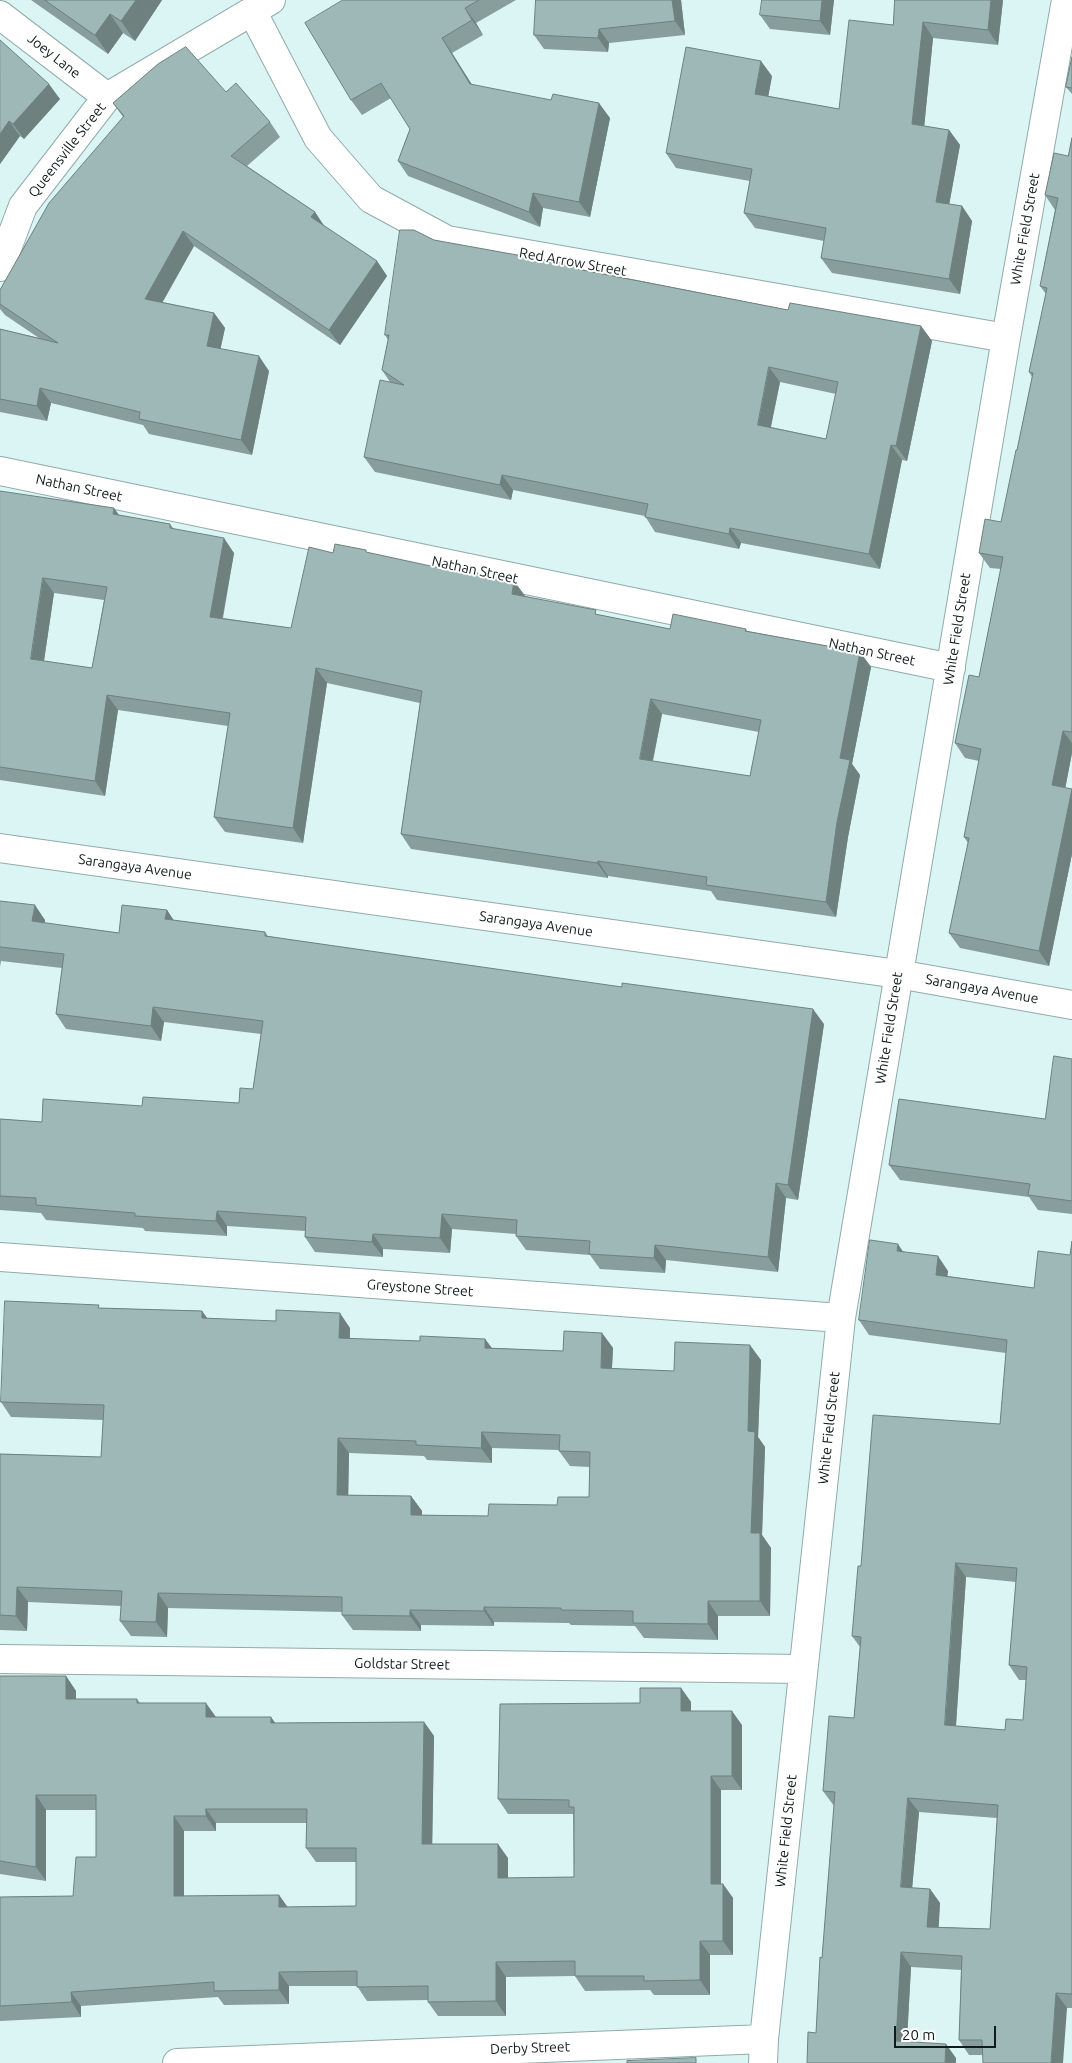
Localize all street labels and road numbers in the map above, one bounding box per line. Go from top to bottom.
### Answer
street label: Joey Lane [24,30,84,82]
street label: Queensville Street [25,99,109,201]
street label: White Field Street [1007,172,1043,286]
street label: Red Arrow Street [518,244,628,280]
street label: Nathan Street [34,471,124,505]
street label: Nathan Street [430,553,520,587]
street label: White Field Street [940,572,974,686]
street label: Nathan Street [827,635,917,669]
street label: Sarangaya Avenue [77,851,193,883]
street label: Sarangaya Avenue [478,908,594,940]
street label: White Field Street [872,971,906,1085]
street label: Sarangaya Avenue [924,971,1040,1007]
street label: Greystone Street [366,1276,474,1300]
street label: White Field Street [815,1371,843,1485]
street label: Goldstar Street [354,1655,450,1673]
street label: White Field Street [772,1774,800,1888]
street label: Derby Street [490,2038,570,2058]

